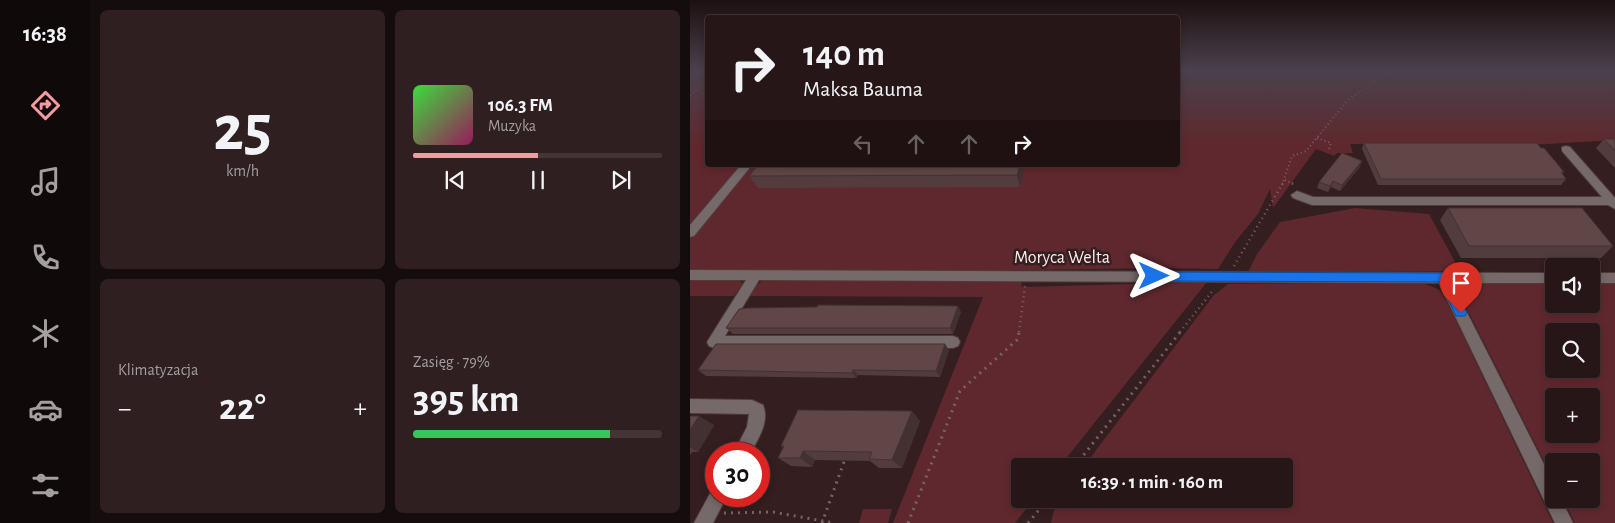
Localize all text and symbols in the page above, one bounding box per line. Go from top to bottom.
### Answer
text: 16:38 [23,23,67,45]
icon: right [720,35,785,100]
text: 140 m [803,37,885,72]
text: Maksa Bauma [803,78,923,100]
icon: directions [28,88,63,123]
text: 106.3 FM [488,96,553,115]
text: 25 [213,97,272,162]
text: Muzyka [488,118,536,134]
icon: left [849,130,877,158]
icon: ahead [902,130,930,158]
icon: ahead [955,130,983,158]
icon: right [1008,130,1036,158]
text: km/h [226,163,259,179]
icon: music [28,164,63,199]
icon: previous [441,166,469,194]
icon: pause [524,166,552,194]
icon: next [607,166,635,194]
icon: phone [28,240,63,275]
street label: Moryca Welta [1014,249,1110,267]
position arrow [1127,249,1179,301]
map controls [1545,258,1600,508]
button: sound [1545,258,1600,313]
pin [1440,262,1482,313]
icon: arrive [1447,269,1475,297]
icon: climate [28,316,63,351]
button: search [1545,323,1600,378]
text: Zasięg · 79% [413,354,490,370]
text: Klimatyzacja [118,362,198,378]
text: 395 km [413,381,519,419]
button: + [1545,388,1600,443]
text: 22° [219,389,266,427]
icon: car [28,392,63,427]
text: − [118,395,131,423]
text: + [354,395,367,423]
speed limit sign: 30 [705,442,770,507]
button: − [1545,453,1600,508]
icon: filters [28,468,63,503]
text: 16:39 · 1 min · 160 m [1081,473,1223,492]

